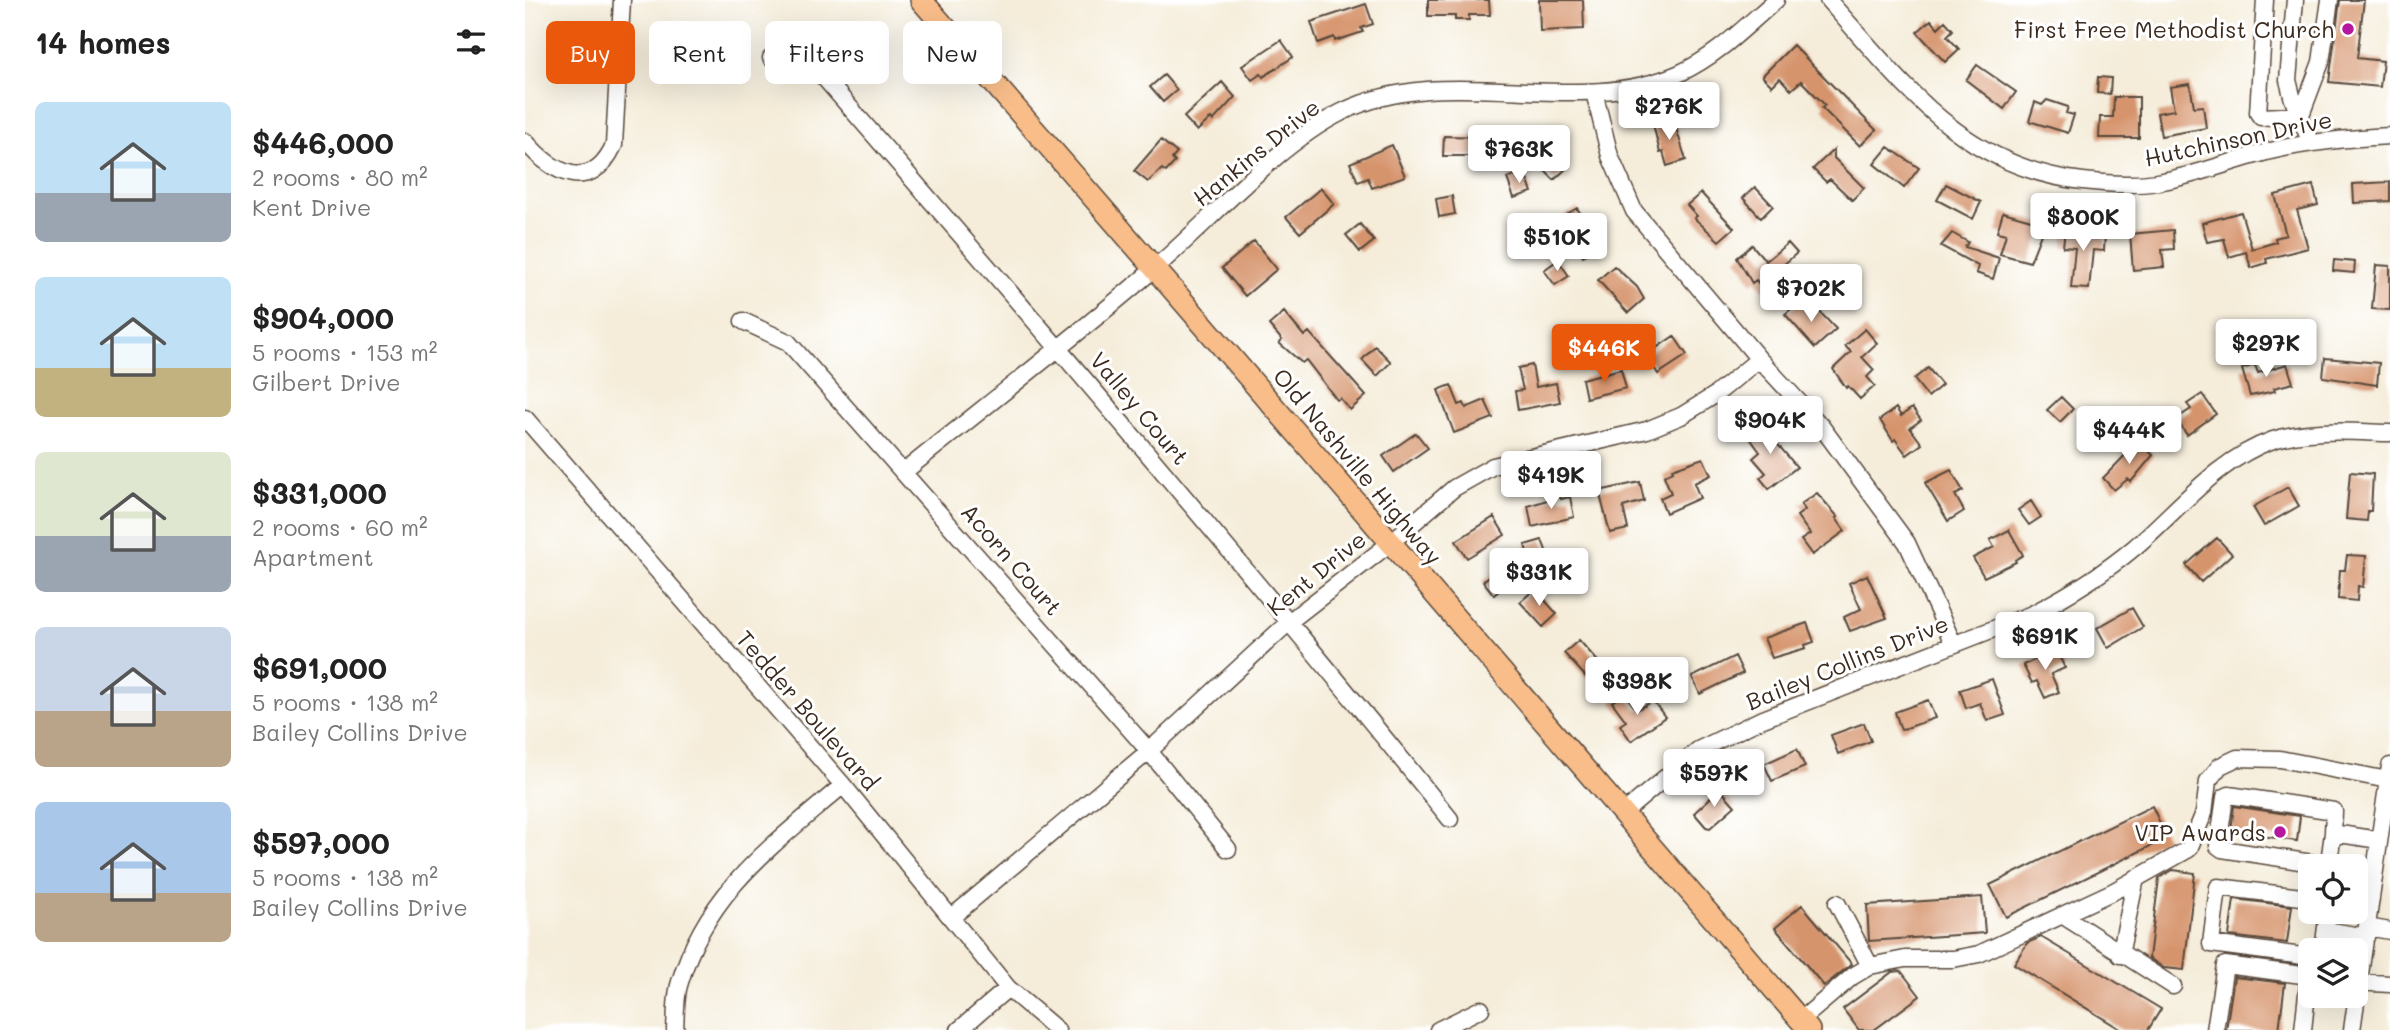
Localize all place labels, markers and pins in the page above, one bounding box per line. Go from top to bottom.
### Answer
place label: First Free Methodist Church [2014,14,2334,44]
marker: First Free Methodist Church [2340,21,2356,37]
pin: $276K [1620,82,1718,142]
pin: $763K [1470,125,1568,185]
pin: $800K [2034,194,2132,253]
pin: $510K [1508,214,1606,273]
pin: $702K [1762,264,1860,324]
pin: $297K [2217,320,2315,379]
pin: $446K [1555,324,1653,384]
pin: $904K [1721,396,1819,456]
pin: $444K [2080,406,2178,466]
pin: $419K [1502,452,1600,511]
pin: $331K [1490,548,1588,608]
pin: $691K [1996,612,2094,672]
pin: $398K [1588,658,1686,717]
pin: $597K [1665,750,1763,809]
place label: VIP Awards [2134,817,2266,847]
marker: VIP Awards [2272,824,2288,840]

